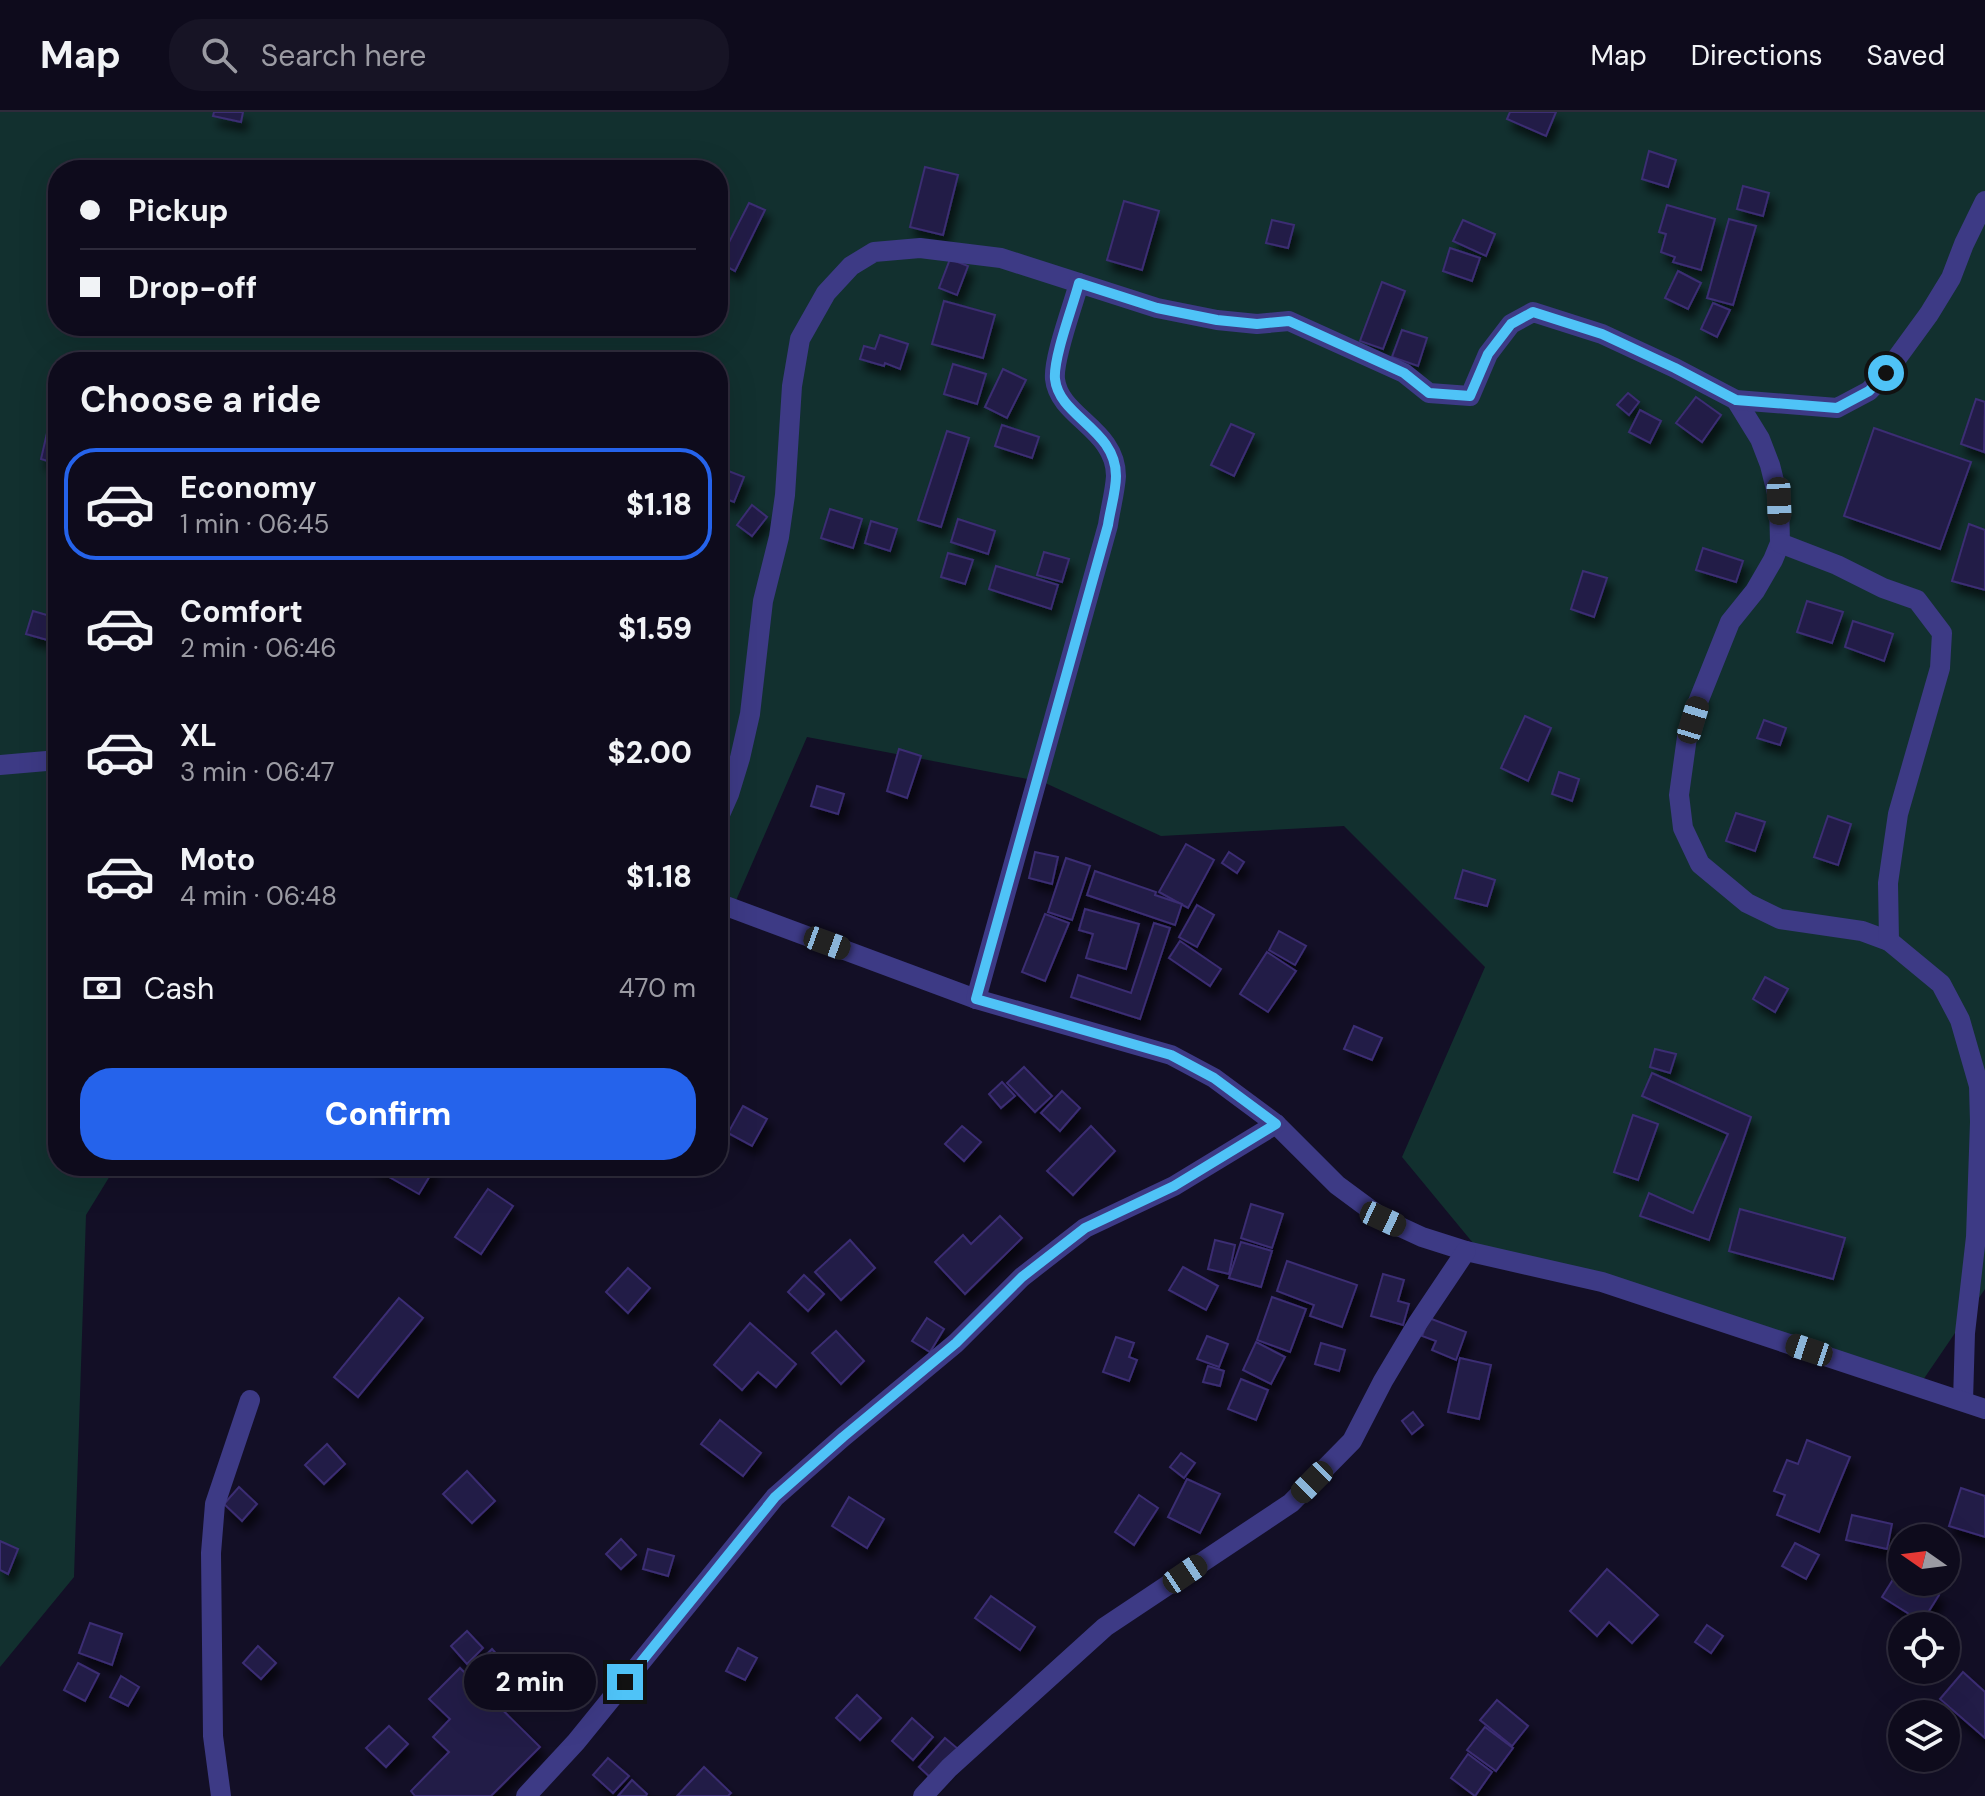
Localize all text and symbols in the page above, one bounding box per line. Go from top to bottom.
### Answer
search box [169,19,729,91]
text: Map [40,30,121,80]
icon: search [197,33,241,77]
text: Search here [261,36,426,75]
text: Map [1590,37,1647,74]
text: Directions [1691,37,1823,74]
text: Saved [1867,37,1945,74]
text: Pickup [128,191,228,230]
text: Drop-off [128,268,257,307]
route start [1868,355,1904,391]
text: Choose a ride [80,376,321,423]
icon: car [84,468,156,540]
text: Economy [180,468,317,507]
car [1766,477,1792,525]
text: $1.18 [626,485,692,524]
text: 1 min · 06:45 [180,507,329,541]
icon: car [84,592,156,664]
text: Comfort [180,592,303,631]
text: $1.59 [618,609,692,648]
text: 2 min · 06:46 [180,631,337,665]
car [1675,694,1711,746]
icon: car [84,716,156,788]
text: XL [180,716,217,755]
text: $2.00 [608,733,692,772]
text: 3 min · 06:47 [180,755,335,789]
icon: car [84,840,156,912]
text: Moto [180,840,255,879]
text: $1.18 [626,857,692,896]
text: 4 min · 06:48 [180,879,337,913]
car [800,924,854,962]
icon: cash [80,966,124,1010]
text: Cash [144,969,214,1008]
text: 470 m [619,971,696,1005]
button: Confirm [80,1068,696,1160]
car [1356,1198,1410,1240]
car [1782,1331,1836,1369]
car [1287,1457,1337,1507]
north arrow [1888,1524,1960,1596]
map controls [1888,1524,1960,1772]
car [1158,1551,1212,1597]
button: locate [1888,1612,1960,1684]
callout: 2 min [465,1654,597,1710]
route end [607,1664,643,1700]
text: 2 min [495,1665,565,1699]
button: layers [1888,1700,1960,1772]

